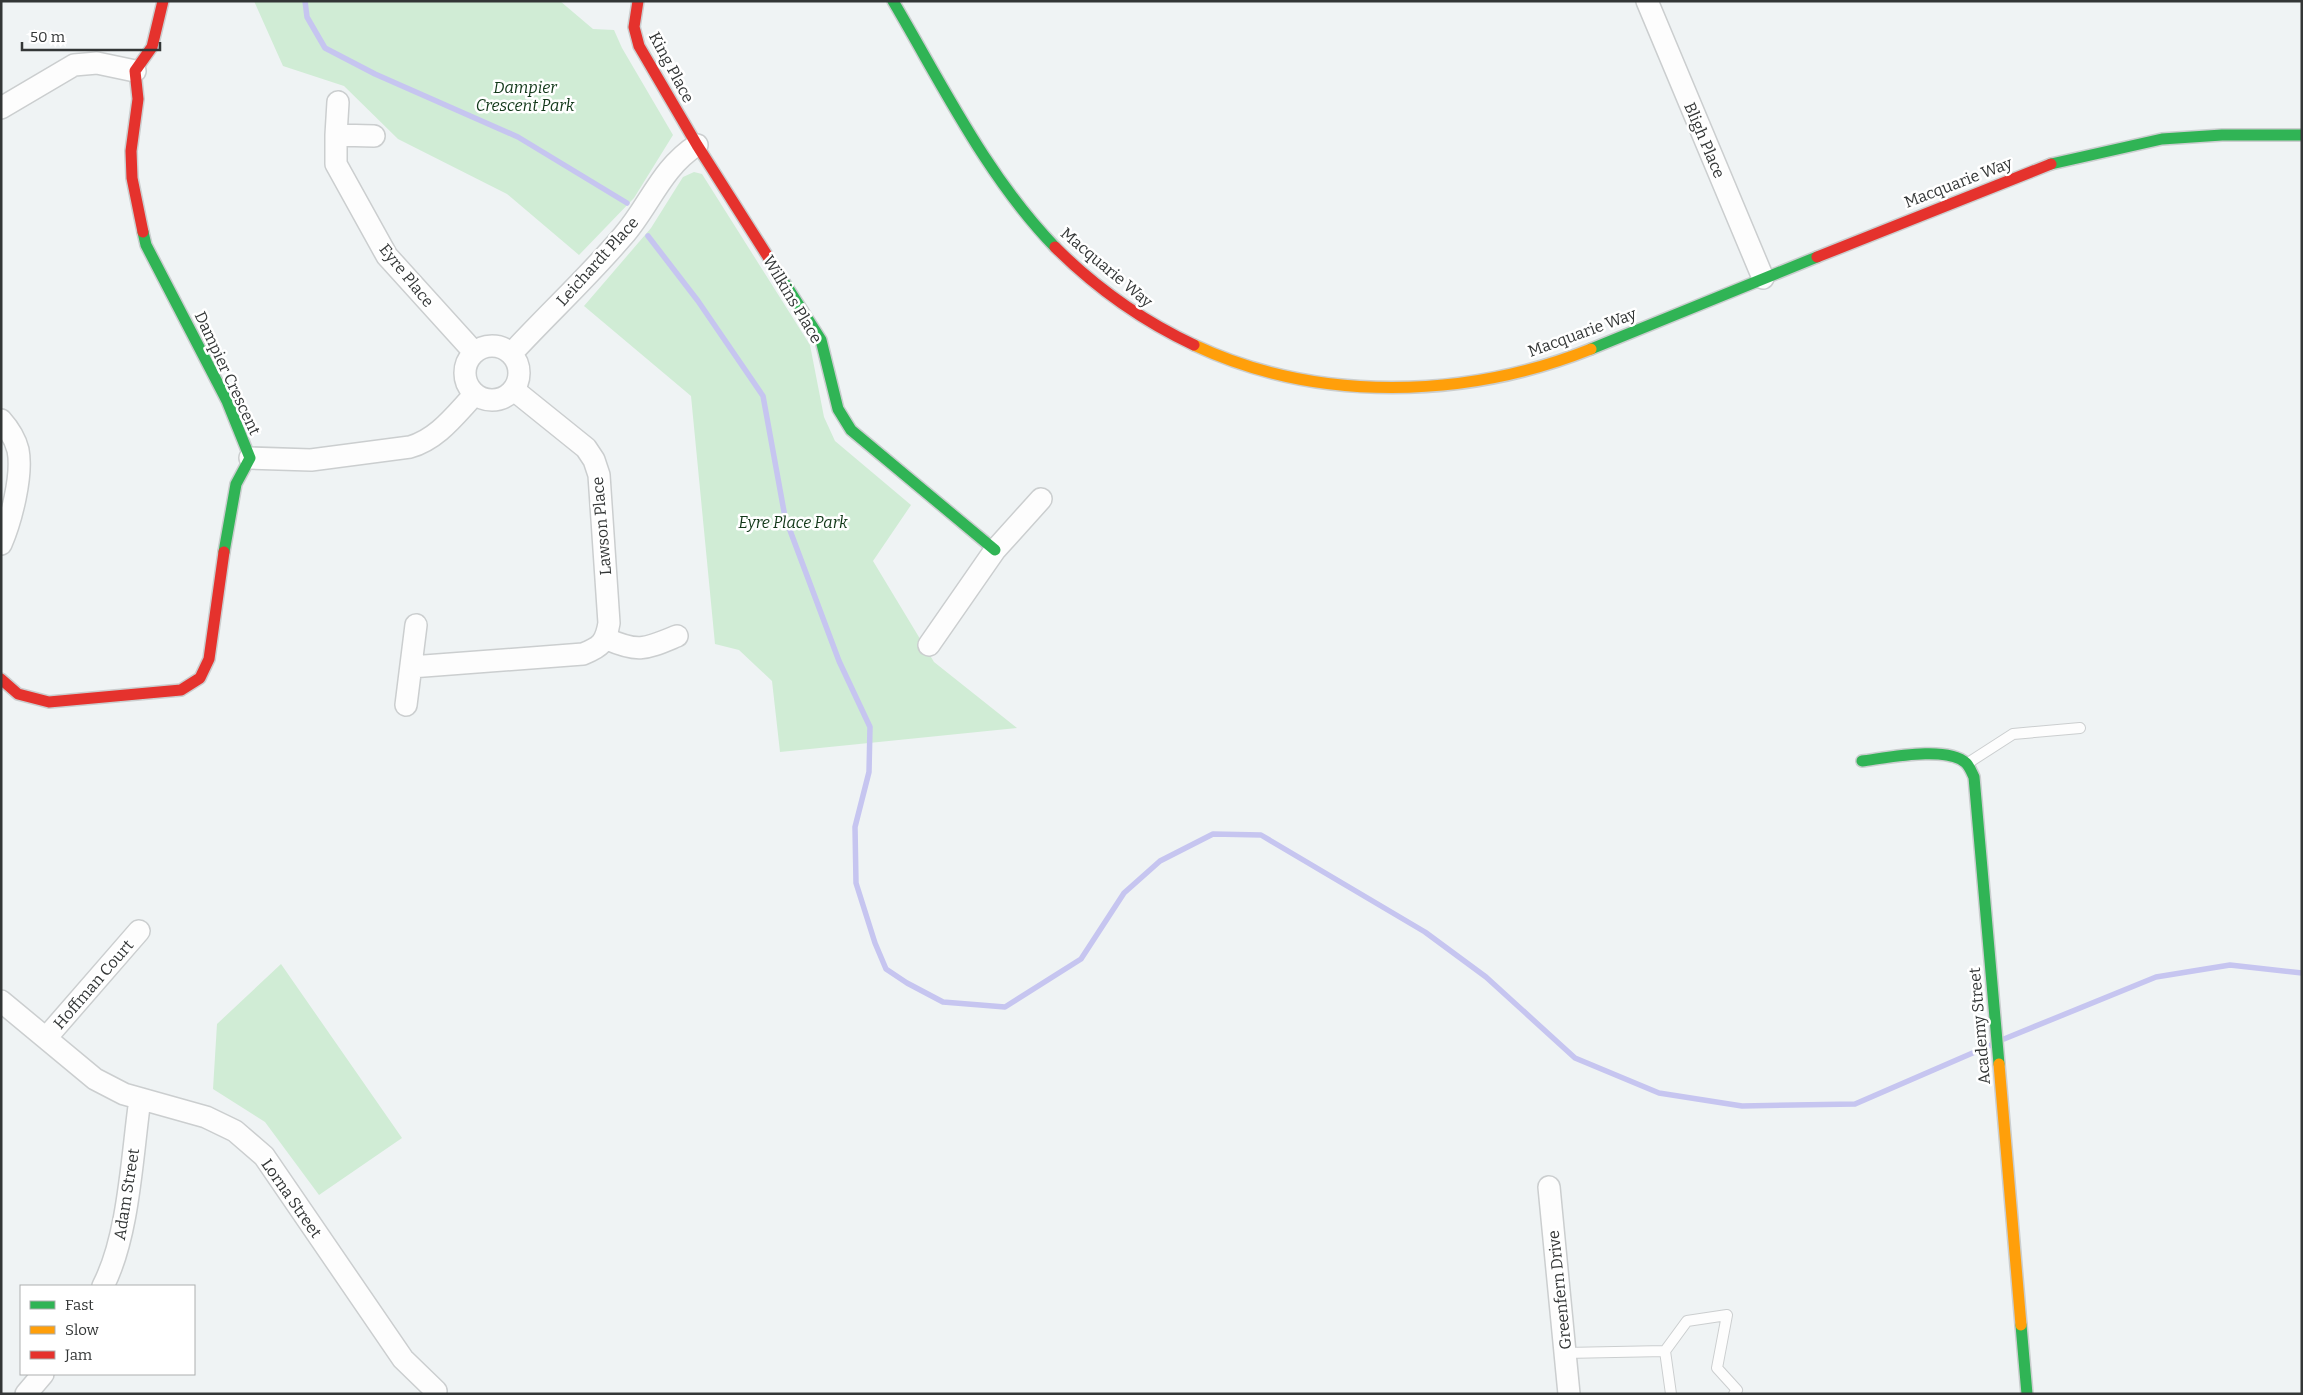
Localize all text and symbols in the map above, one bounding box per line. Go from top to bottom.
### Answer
scale bar [22,20,160,52]
text: 50 m [30,28,66,46]
street label: King Place [645,29,698,106]
park label: Dampier Crescent Park [476,78,575,115]
street label: Bligh Place [1680,99,1729,181]
street label: Macquarie Way [1902,153,2015,212]
street label: Leichardt Place [552,213,642,310]
street label: Macquarie Way [1057,223,1157,312]
street label: Eyre Place [375,240,438,311]
street label: Wilkins Place [759,252,826,346]
street label: Macquarie Way [1525,304,1639,361]
street label: Dampier Crescent [191,308,265,438]
street label: Lawson Place [588,476,615,576]
park label: Eyre Place Park [738,513,848,532]
street label: Hoffman Court [49,936,137,1033]
street label: Academy Street [1965,966,1994,1085]
street label: Adam Street [110,1147,143,1241]
street label: Lorna Street [257,1155,326,1242]
street label: Greenfern Drive [1544,1229,1575,1351]
legend [20,1285,195,1375]
text: Fast [65,1296,94,1314]
text: Slow [65,1321,100,1339]
text: Jam [64,1346,93,1364]

